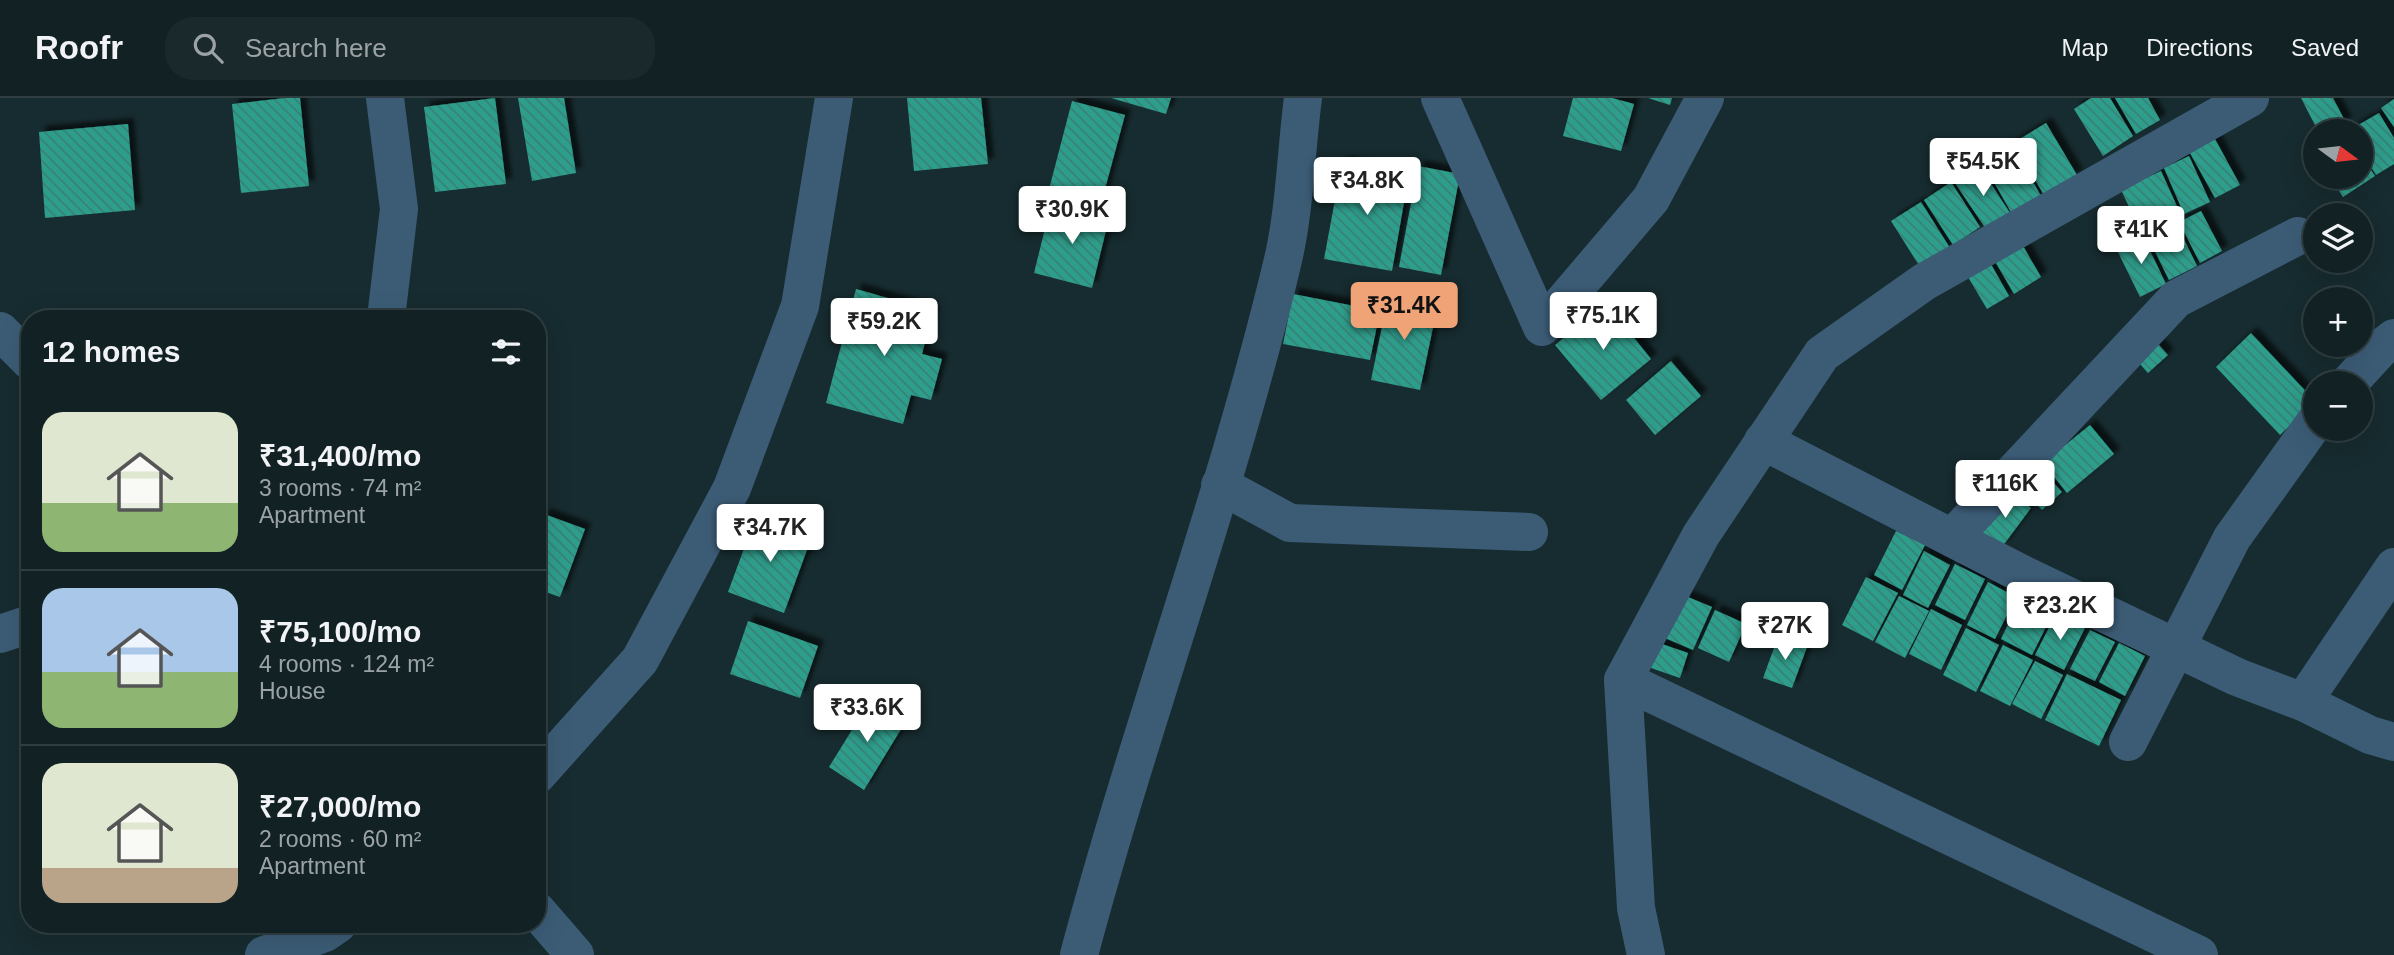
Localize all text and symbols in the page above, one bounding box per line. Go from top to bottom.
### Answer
search box [165,17,655,80]
text: Roofr [35,29,123,66]
icon: search [189,29,227,67]
text: Search here [245,33,387,63]
text: Map [2062,34,2108,61]
text: Directions [2146,34,2253,61]
text: Saved [2291,34,2359,61]
north arrow [2303,119,2373,189]
map controls [2303,119,2373,441]
pin: ₹54.5K [1926,139,2040,198]
text: ₹54.5K [1946,148,2020,174]
pin: ₹34.8K [1310,158,1424,217]
text: ₹34.8K [1330,167,1404,193]
pin: ₹30.9K [1015,186,1129,246]
text: ₹30.9K [1035,196,1109,222]
button: layers [2303,203,2373,273]
pin: ₹41K [2100,206,2182,266]
text: ₹41K [2113,216,2169,242]
pin: ₹31.4K [1347,282,1461,342]
button: + [2303,287,2373,357]
text: ₹31.4K [1367,292,1441,318]
pin: ₹75.1K [1546,292,1660,352]
pin: ₹59.2K [827,299,941,358]
text: ₹75.1K [1566,302,1640,328]
text: ₹59.2K [847,308,921,334]
icon: filters [487,333,525,371]
text: 12 homes [42,335,180,368]
button: − [2303,371,2373,441]
text: ₹31,400/mo [259,439,421,472]
icon: home [98,440,182,524]
pin: ₹116K [1956,460,2054,520]
text: ₹116K [1972,470,2038,496]
text: 3 rooms · 74 m² [259,475,421,501]
text: Apartment [259,502,365,528]
pin: ₹34.7K [713,504,827,564]
text: ₹34.7K [733,514,807,540]
pin: ₹23.2K [2003,582,2117,642]
text: ₹23.2K [2023,592,2097,618]
pin: ₹27K [1744,602,1826,662]
text: ₹27K [1757,612,1813,638]
text: ₹75,100/mo [259,615,421,648]
icon: home [98,616,182,700]
text: 4 rooms · 124 m² [259,651,434,677]
text: House [259,678,325,704]
pin: ₹33.6K [810,684,924,744]
text: ₹33.6K [830,694,904,720]
text: ₹27,000/mo [259,790,421,823]
icon: home [98,791,182,875]
text: 2 rooms · 60 m² [259,826,421,852]
text: Apartment [259,853,365,879]

